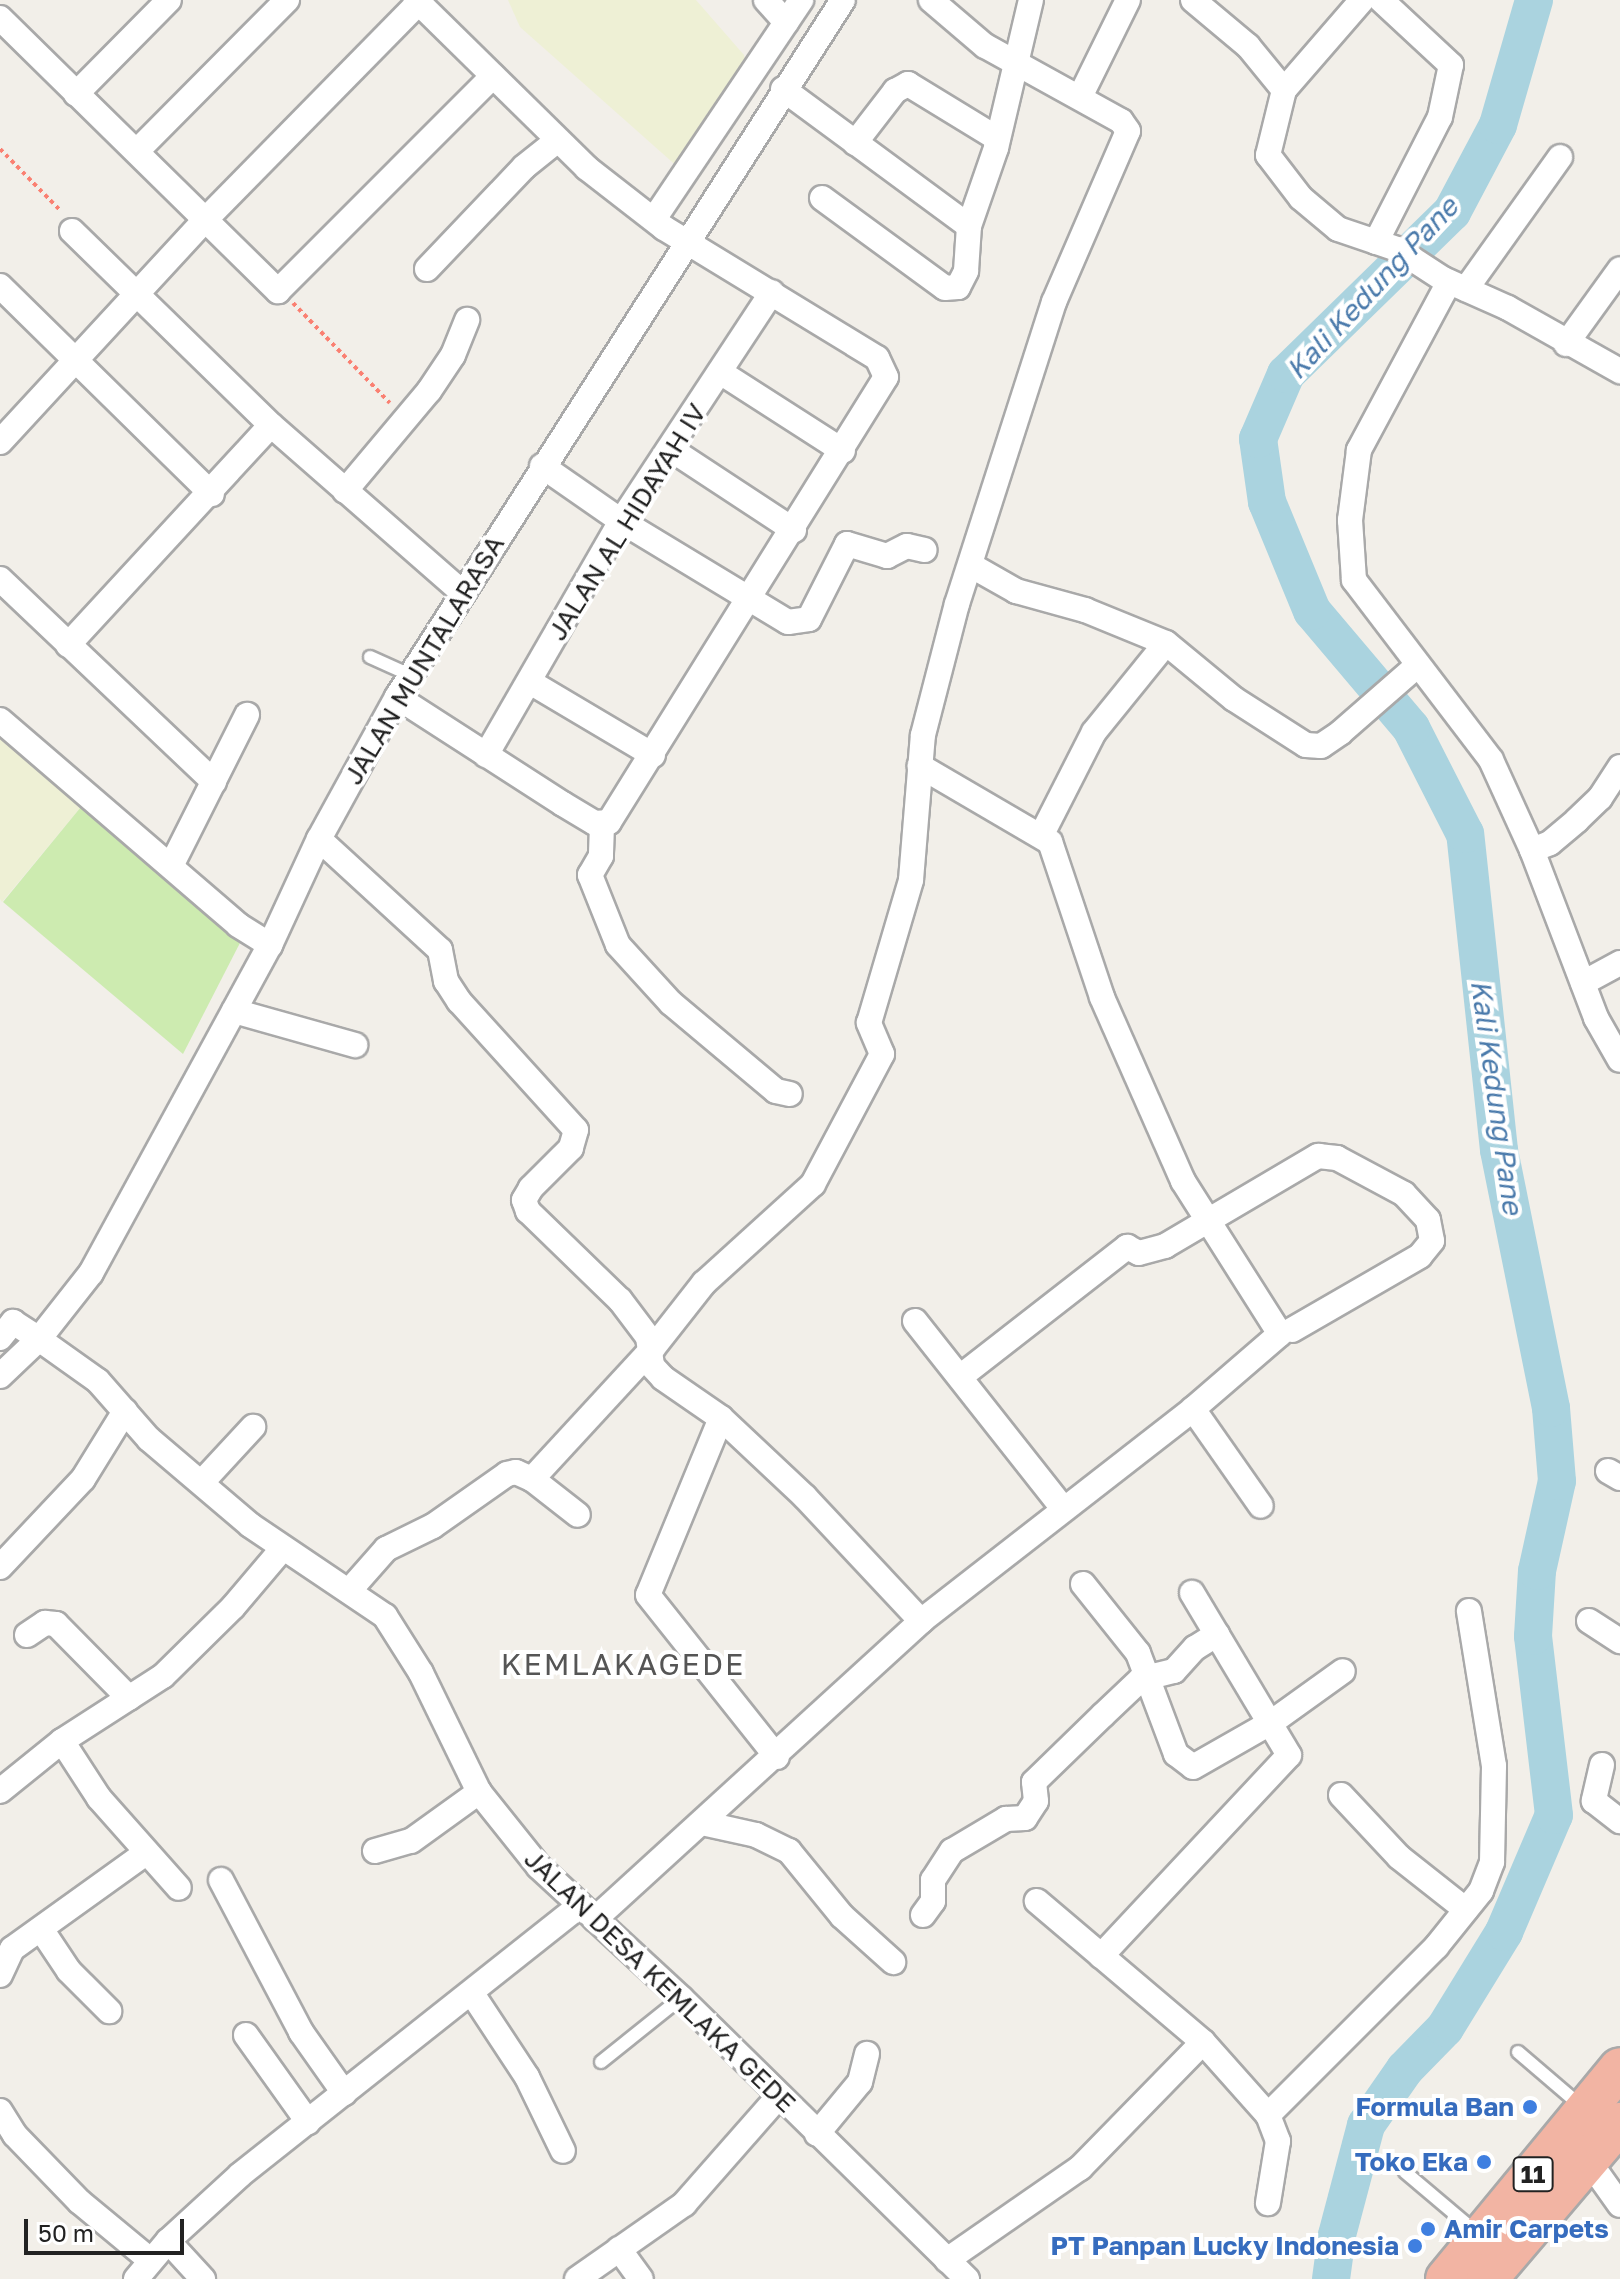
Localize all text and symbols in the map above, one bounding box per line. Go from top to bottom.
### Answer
water label: Kali Kedung Pane [1279,190,1465,386]
street label: JALAN AL HIDAYAH IV [541,398,713,646]
street label: JALAN MUNTALARASA [337,530,511,790]
water label: Kali Kedung Pane [1464,978,1530,1216]
district label: KEMLAKAGEDE [501,1646,745,1682]
street label: JALAN DESA KEMLAKA GEDE [518,1843,802,2119]
place label: Formula Ban [1355,2091,1514,2123]
marker: Formula Ban [1521,2098,1539,2116]
place label: Toko Eka [1355,2146,1468,2178]
marker: Toko Eka [1475,2153,1493,2171]
road number: 11 [1511,2154,1555,2194]
scale bar [28,2203,188,2253]
place label: Amir Carpets [1444,2213,1609,2245]
text: 50 m [38,2218,94,2247]
marker: Amir Carpets [1419,2220,1437,2238]
place label: PT Panpan Lucky Indonesia [1051,2230,1399,2262]
marker: PT Panpan Lucky Indonesia [1406,2237,1424,2255]

